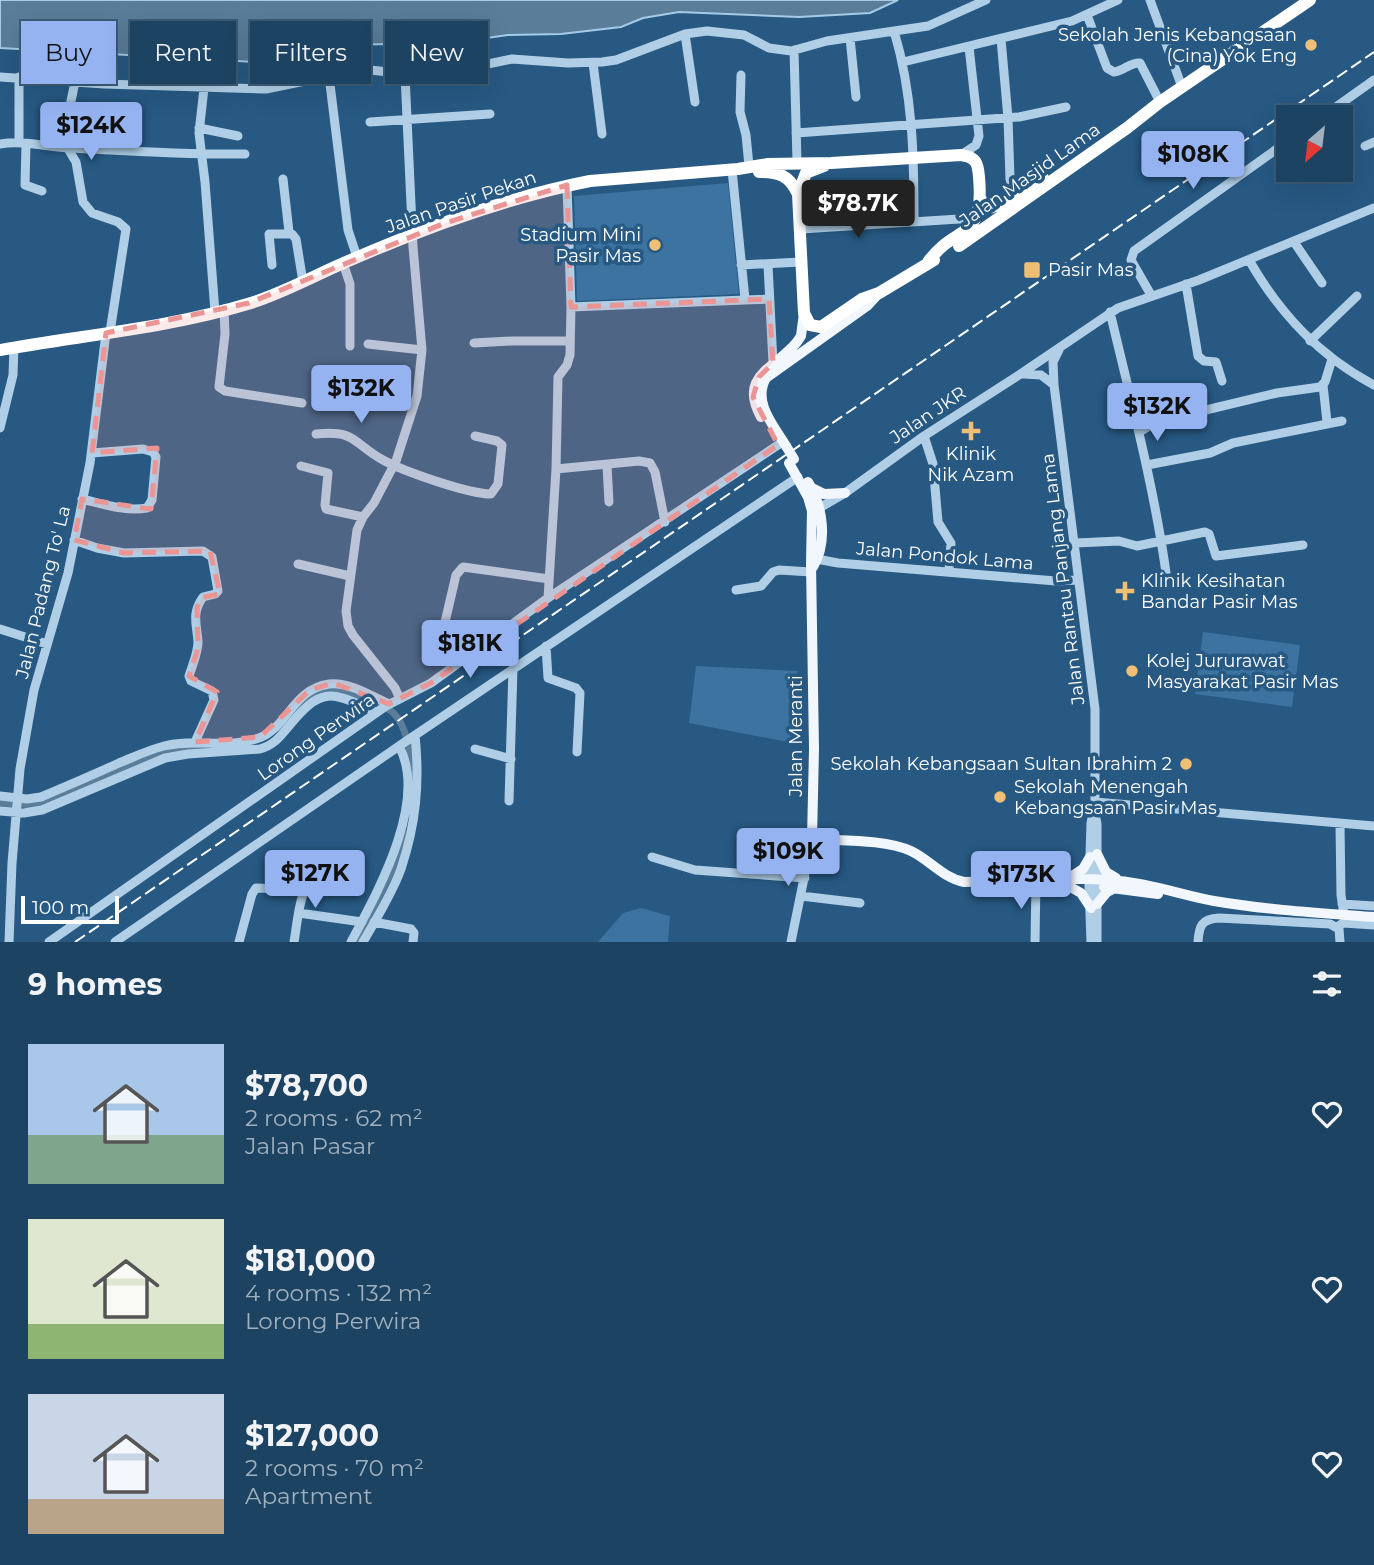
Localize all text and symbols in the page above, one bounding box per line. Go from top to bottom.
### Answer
chip: Buy [21,21,116,84]
chip: Rent [130,21,236,84]
chip: Filters [250,21,371,84]
chip: New [385,21,488,84]
place label: Sekolah Jenis Kebangsaan (Cina) Yok Eng [1058,24,1297,67]
marker: Sekolah Jenis Kebangsaan (Cina) Yok Eng [1303,37,1319,53]
pin: $124K [42,102,140,162]
north arrow [1276,105,1353,182]
map controls [1276,105,1353,182]
text: $124K [56,111,126,139]
street label: Jalan Masjid Lama [955,118,1104,232]
pin: $108K [1144,132,1242,191]
text: $108K [1157,140,1229,168]
street label: Jalan Pasir Pekan [382,166,539,238]
pin: $78.7K [801,180,915,240]
text: $78.7K [818,189,898,217]
place label: Stadium Mini Pasir Mas [520,224,641,267]
marker: Stadium Mini Pasir Mas [647,237,663,253]
place label: Pasir Mas [1048,259,1134,281]
marker: Pasir Mas [1022,260,1042,280]
pin: $132K [312,366,410,425]
text: $132K [327,374,395,402]
street label: Jalan JKR [885,382,970,449]
pin: $132K [1108,384,1206,443]
text: $132K [1123,392,1191,420]
marker: Klinik Nik Azam [961,421,981,441]
place label: Klinik Nik Azam [928,443,1014,486]
street label: Jalan Rantau Panjang Lama [1037,452,1089,707]
street label: Jalan Padang To' La [11,503,75,682]
street label: Jalan Pondok Lama [854,537,1035,575]
place label: Klinik Kesihatan Bandar Pasir Mas [1141,570,1298,613]
marker: Klinik Kesihatan Bandar Pasir Mas [1115,581,1135,601]
pin: $181K [421,620,519,680]
text: $181K [438,629,502,657]
place label: Kolej Jururawat Masyarakat Pasir Mas [1146,650,1339,693]
marker: Kolej Jururawat Masyarakat Pasir Mas [1124,663,1140,679]
street label: Jalan Meranti [785,675,807,798]
street label: Lorong Perwira [253,688,379,786]
place label: Sekolah Kebangsaan Sultan Ibrahim 2 [831,753,1172,775]
marker: Sekolah Kebangsaan Sultan Ibrahim 2 [1178,756,1194,772]
place label: Sekolah Menengah Kebangsaan Pasir Mas [1014,776,1217,819]
marker: Sekolah Menengah Kebangsaan Pasir Mas [992,789,1008,805]
pin: $109K [739,828,837,888]
text: $109K [753,837,823,865]
pin: $127K [266,850,364,910]
pin: $173K [972,852,1070,911]
text: $127K [281,859,349,887]
text: $173K [987,860,1055,888]
scale bar [21,893,119,925]
text: 100 m [32,896,89,919]
icon: filters [1308,965,1346,1003]
text: 9 homes [28,966,163,1003]
text: $78,700 [245,1067,368,1104]
icon: home [84,1072,168,1156]
icon: heart [1308,1095,1346,1133]
text: 2 rooms · 62 m² [245,1104,423,1132]
text: Jalan Pasar [245,1132,375,1160]
text: $181,000 [245,1242,376,1279]
icon: home [84,1247,168,1331]
icon: heart [1308,1270,1346,1308]
text: 4 rooms · 132 m² [245,1279,432,1307]
text: Lorong Perwira [245,1307,421,1335]
text: $127,000 [245,1417,379,1454]
icon: home [84,1422,168,1506]
icon: heart [1308,1445,1346,1483]
text: 2 rooms · 70 m² [245,1454,424,1482]
text: Apartment [245,1482,373,1510]

